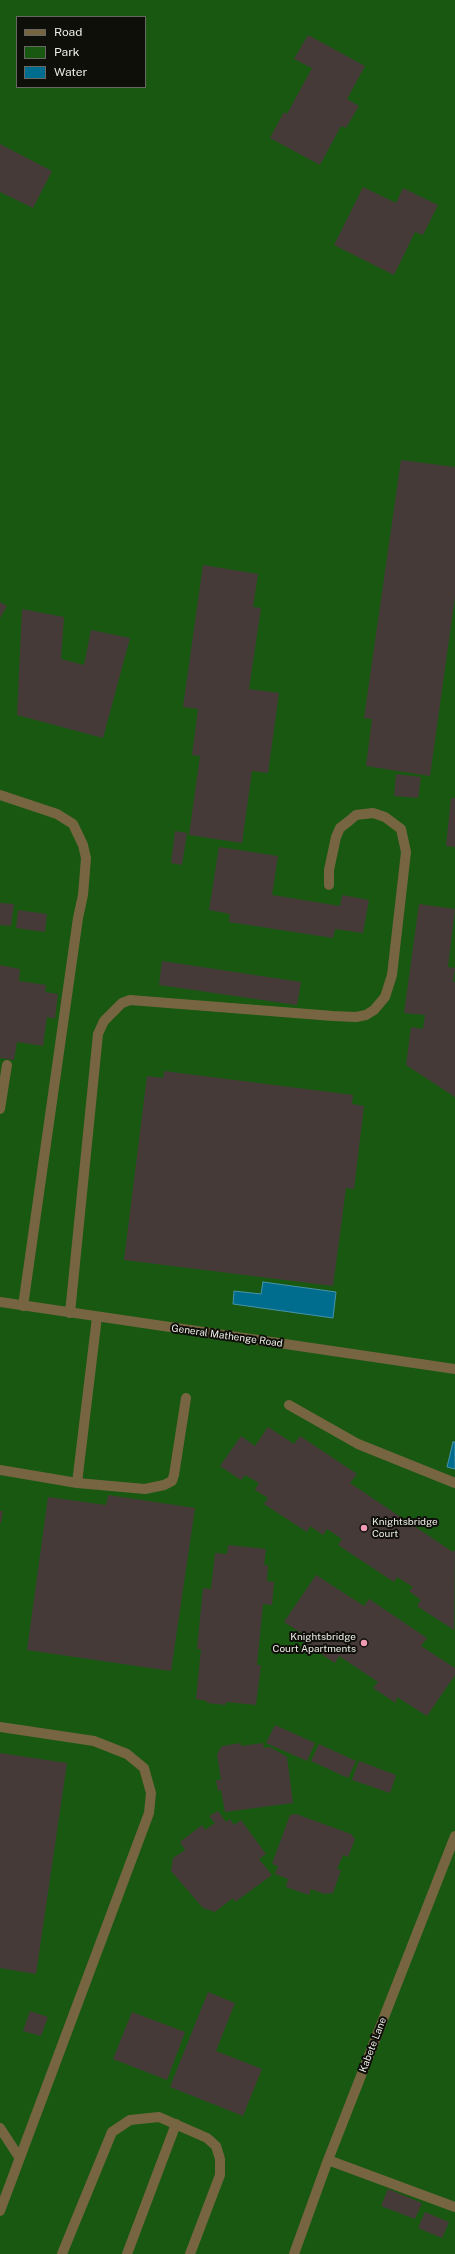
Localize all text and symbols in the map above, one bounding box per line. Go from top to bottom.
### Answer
legend [16,16,146,88]
text: Road [54,25,82,39]
text: Park [54,45,80,59]
text: Water [54,65,87,79]
street label: General Mathenge Road [171,1322,283,1350]
place label: Knightsbridge Court [372,1516,438,1540]
marker: Knightsbridge Court [359,1523,369,1533]
place label: Knightsbridge Court Apartments [273,1631,356,1654]
marker: Knightsbridge Court Apartments [359,1638,369,1648]
street label: Kabete Lane [357,2016,389,2074]

